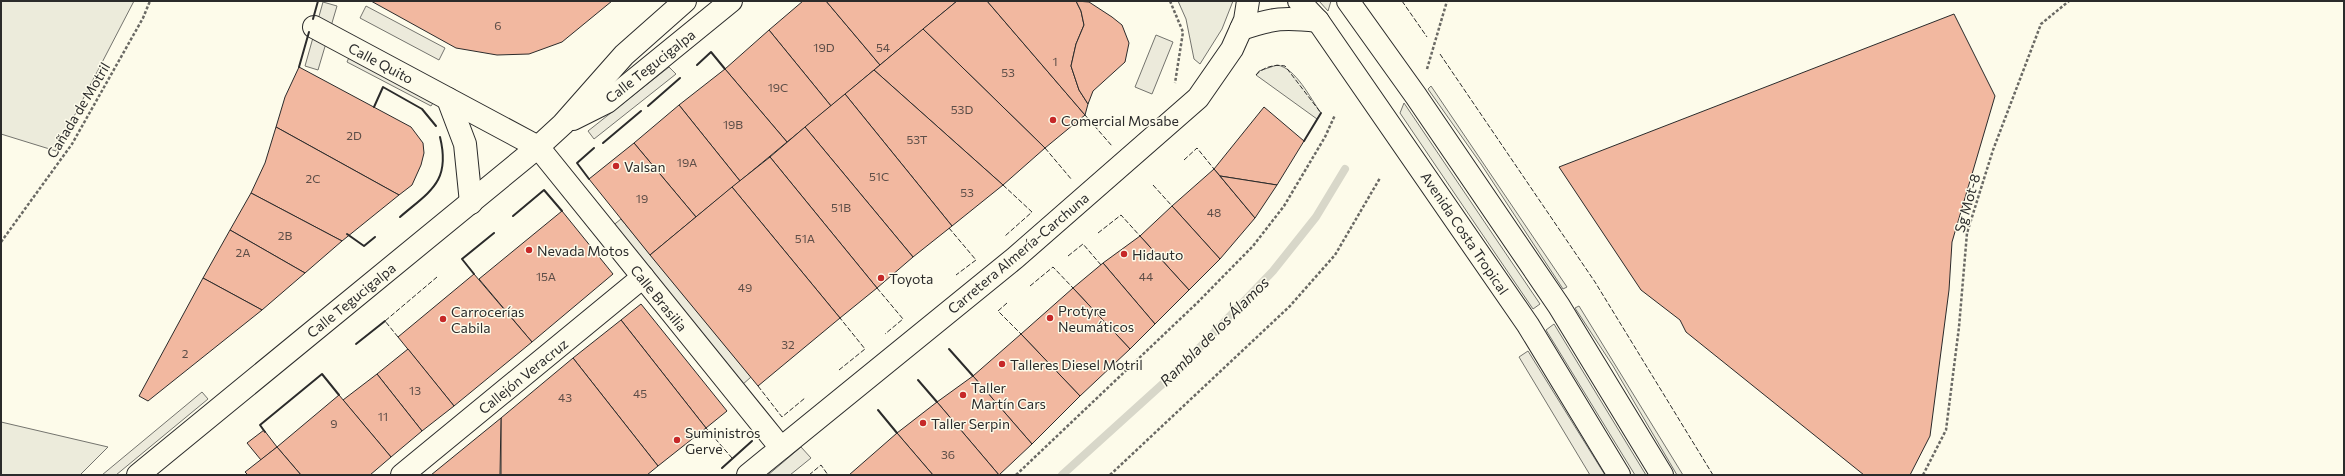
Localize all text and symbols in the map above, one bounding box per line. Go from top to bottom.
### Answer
house number: 6 [494,18,502,32]
street label: Calle Tegucigalpa [602,26,698,106]
street label: Calle Quito [346,39,416,87]
house number: 19D [813,40,835,54]
house number: 54 [876,40,890,54]
house number: 1 [1052,54,1058,68]
street label: Cañada de Motril [43,59,113,161]
house number: 53 [1001,65,1015,79]
house number: 19C [768,80,788,94]
house number: 53D [951,102,973,116]
place label: Comercial Mosabe [1061,112,1179,129]
marker: Comercial Mosabe [1048,115,1058,125]
house number: 19B [723,117,743,131]
house number: 2D [346,128,362,142]
house number: 53T [906,132,928,146]
house number: 19A [677,155,697,169]
place label: Valsan [624,158,665,175]
marker: Valsan [611,161,621,171]
street label: Avenida Costa Tropical [1418,168,1512,298]
house number: 51C [869,169,889,183]
house number: 2C [306,171,320,185]
street label: Sg Mot-8 [1951,172,1983,234]
house number: 53 [960,185,974,199]
street label: Carretera Almería-Carchuna [944,189,1092,317]
house number: 19 [636,191,648,205]
house number: 51B [831,200,851,214]
house number: 48 [1207,205,1221,219]
house number: 2B [278,228,292,242]
house number: 51A [795,231,815,245]
place label: Nevada Motos [537,242,629,259]
house number: 2A [236,245,250,259]
marker: Nevada Motos [524,245,534,255]
place label: Hidauto [1132,246,1183,263]
marker: Hidauto [1119,249,1129,259]
street label: Calle Tegucigalpa [303,259,399,341]
street label: Calle Brasilia [627,261,691,335]
house number: 15A [536,269,556,283]
house number: 44 [1139,269,1153,283]
place label: Toyota [889,270,933,287]
water label: Rambla de los Álamos [1155,272,1272,389]
marker: Toyota [876,273,886,283]
house number: 49 [738,280,752,294]
place label: Protyre Neumáticos [1058,302,1134,335]
place label: Carrocerías Cabila [451,303,524,336]
marker: Protyre Neumáticos [1045,313,1055,323]
marker: Carrocerías Cabila [438,314,448,324]
street label: Callejón Veracruz [475,335,571,417]
house number: 32 [781,337,795,351]
house number: 2 [182,346,189,360]
place label: Talleres Diesel Motril [1010,356,1143,373]
marker: Talleres Diesel Motril [997,359,1007,369]
place label: Taller Martín Cars [971,379,1046,412]
house number: 13 [409,383,421,397]
house number: 45 [633,386,647,400]
house number: 43 [558,390,572,404]
marker: Taller Martín Cars [958,390,968,400]
house number: 11 [378,409,388,423]
place label: Taller Serpin [931,415,1010,432]
house number: 9 [330,416,338,430]
marker: Taller Serpin [918,418,928,428]
place label: Suministros Gerve [685,424,760,457]
marker: Suministros Gerve [672,435,682,445]
house number: 36 [941,447,955,461]

